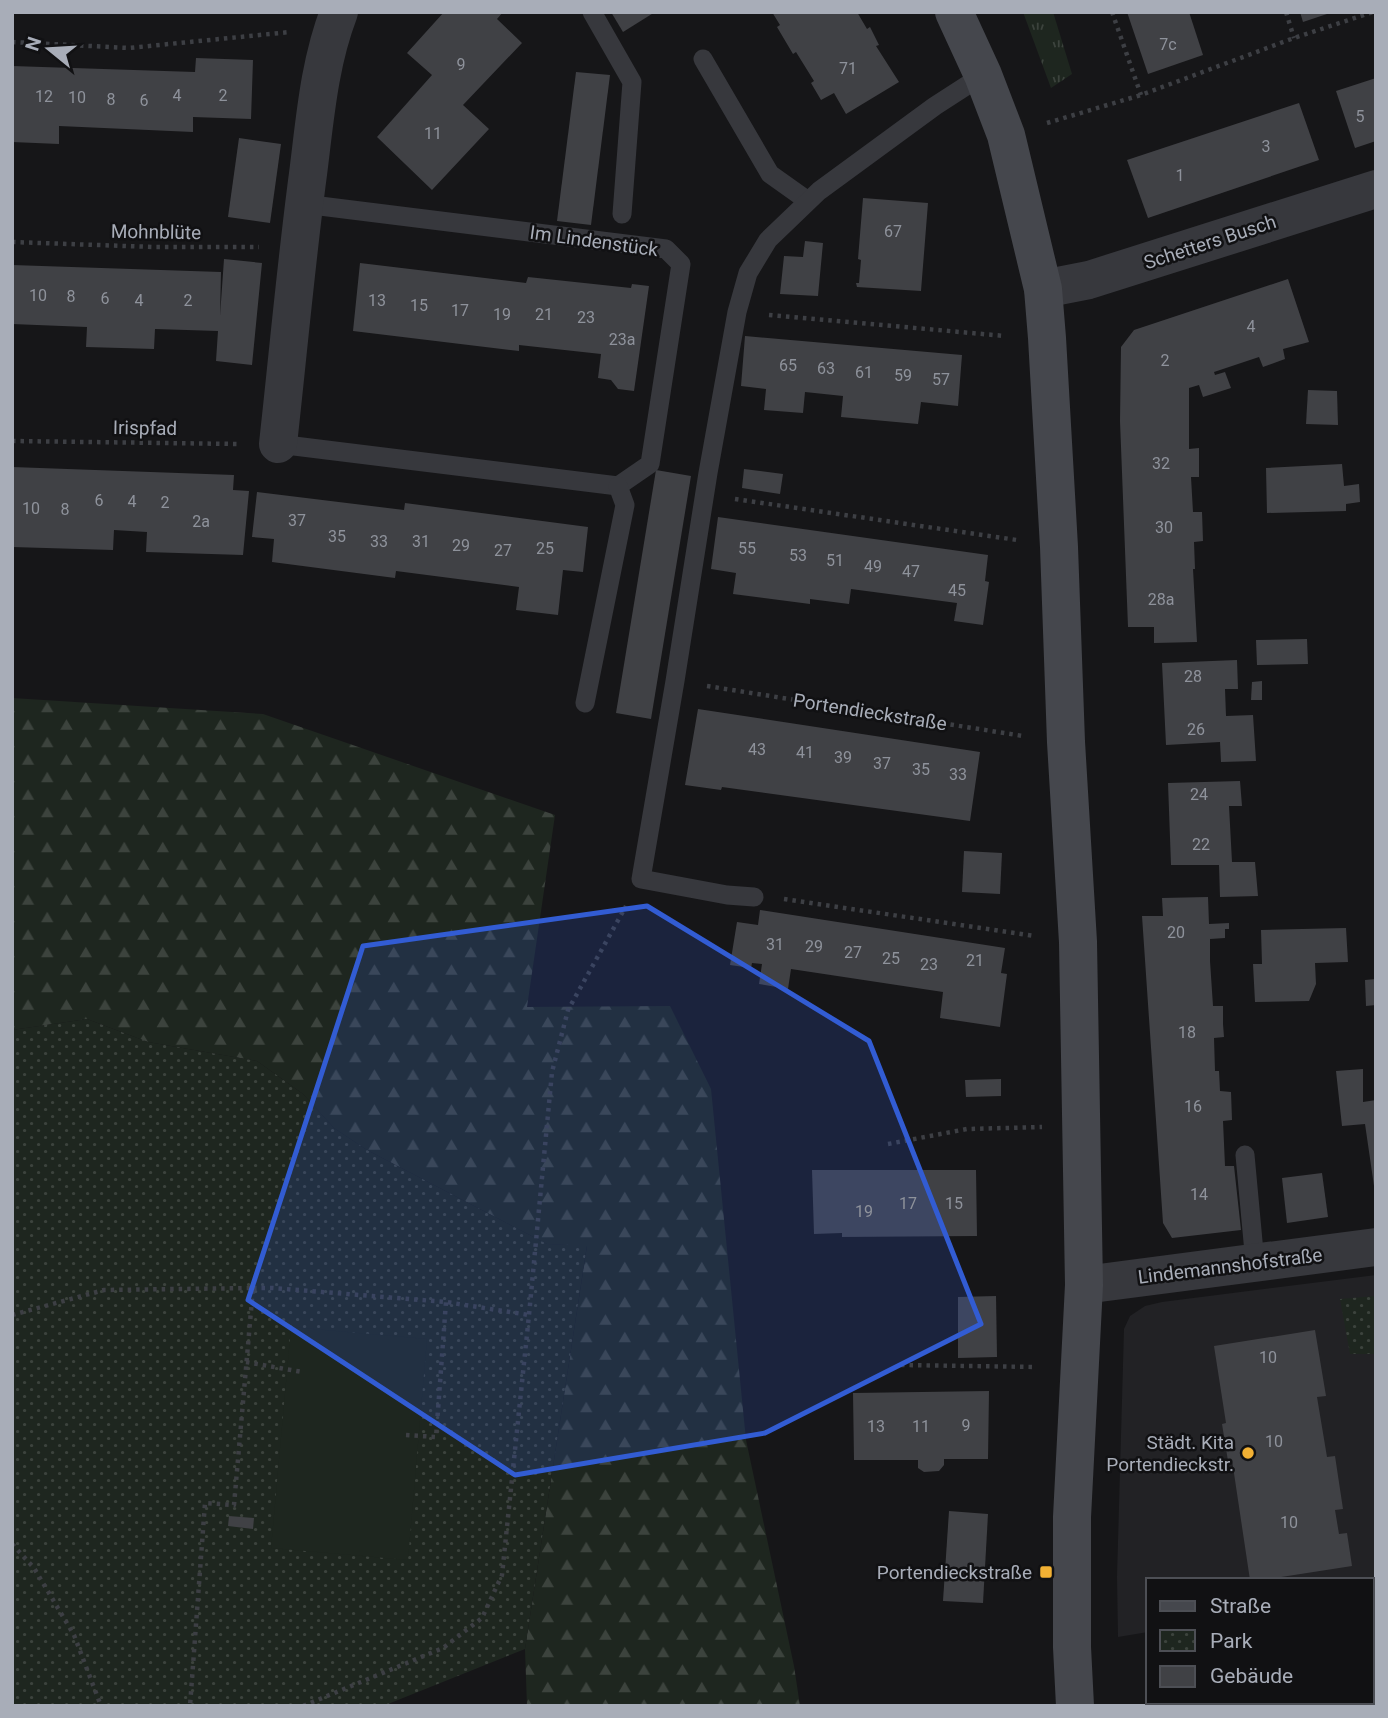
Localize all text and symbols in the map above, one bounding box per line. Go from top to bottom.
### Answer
north arrow [14,14,84,84]
text: N [20,34,46,54]
house number: 7c [1159,35,1177,54]
house number: 9 [457,55,466,74]
house number: 71 [839,59,857,78]
house number: 4 [173,86,182,105]
house number: 2 [219,86,228,105]
house number: 12 [35,87,53,106]
house number: 10 [68,88,86,107]
house number: 8 [107,90,116,109]
house number: 6 [140,91,149,110]
house number: 5 [1356,107,1365,126]
house number: 11 [424,124,442,143]
house number: 3 [1262,137,1271,156]
house number: 1 [1176,166,1185,185]
street label: Schetters Busch [1141,210,1279,274]
street label: Mohnblüte [111,220,201,244]
street label: Im Lindenstück [528,221,660,261]
house number: 67 [884,222,902,241]
house number: 10 [29,286,47,305]
house number: 8 [67,287,76,306]
house number: 6 [101,289,110,308]
house number: 4 [135,291,144,310]
house number: 2 [184,291,193,310]
house number: 13 [368,291,386,310]
house number: 15 [410,296,428,315]
house number: 17 [451,301,469,320]
house number: 19 [493,305,511,324]
house number: 21 [535,305,553,324]
house number: 23 [577,308,595,327]
house number: 4 [1247,317,1256,336]
house number: 23a [609,330,635,349]
house number: 2 [1161,351,1170,370]
house number: 65 [779,356,797,375]
house number: 63 [817,359,835,378]
house number: 61 [855,363,873,382]
house number: 59 [894,366,912,385]
house number: 57 [932,370,950,389]
street label: Irispfad [113,416,177,440]
house number: 32 [1152,454,1170,473]
house number: 6 [95,491,104,510]
house number: 4 [128,492,137,511]
house number: 2 [161,493,170,512]
house number: 10 [22,499,40,518]
house number: 8 [61,500,70,519]
house number: 37 [288,511,306,530]
house number: 2a [192,512,210,531]
house number: 30 [1155,518,1173,537]
house number: 35 [328,527,346,546]
house number: 33 [370,532,388,551]
house number: 31 [412,532,430,551]
house number: 29 [452,536,470,555]
house number: 25 [536,539,554,558]
house number: 55 [738,539,756,558]
house number: 27 [494,541,512,560]
house number: 53 [789,546,807,565]
house number: 51 [826,551,844,570]
house number: 49 [864,557,882,576]
house number: 47 [902,562,920,581]
house number: 45 [948,581,966,600]
house number: 28a [1148,590,1174,609]
house number: 28 [1184,667,1202,686]
street label: Portendieckstraße [792,689,948,735]
house number: 26 [1187,720,1205,739]
house number: 43 [748,740,766,759]
house number: 41 [796,743,814,762]
house number: 39 [834,748,852,767]
house number: 37 [873,754,891,773]
house number: 35 [912,760,930,779]
house number: 33 [949,765,967,784]
house number: 24 [1190,785,1208,804]
house number: 22 [1192,835,1210,854]
house number: 20 [1167,923,1185,942]
house number: 31 [766,935,784,954]
house number: 29 [805,937,823,956]
house number: 27 [844,943,862,962]
house number: 25 [882,949,900,968]
house number: 21 [966,951,984,970]
house number: 23 [920,955,938,974]
house number: 18 [1178,1023,1196,1042]
house number: 16 [1184,1097,1202,1116]
house number: 14 [1190,1185,1208,1204]
house number: 17 [899,1194,917,1213]
house number: 15 [945,1194,963,1213]
house number: 19 [855,1202,873,1221]
street label: Lindemannshofstraße [1136,1243,1324,1289]
house number: 10 [1259,1348,1277,1367]
house number: 9 [962,1416,971,1435]
house number: 13 [867,1417,885,1436]
house number: 11 [912,1417,930,1436]
place label: Städt. Kita Portendieckstr. [1106,1431,1234,1476]
house number: 10 [1265,1432,1283,1451]
marker: Städt. Kita Portendieckstr. [1240,1445,1256,1461]
house number: 10 [1280,1513,1298,1532]
place label: Portendieckstraße [877,1561,1032,1584]
marker: Portendieckstraße [1038,1564,1054,1580]
legend [1146,1578,1374,1704]
text: Straße [1210,1594,1271,1618]
text: Park [1210,1629,1253,1653]
text: Gebäude [1210,1664,1293,1688]

